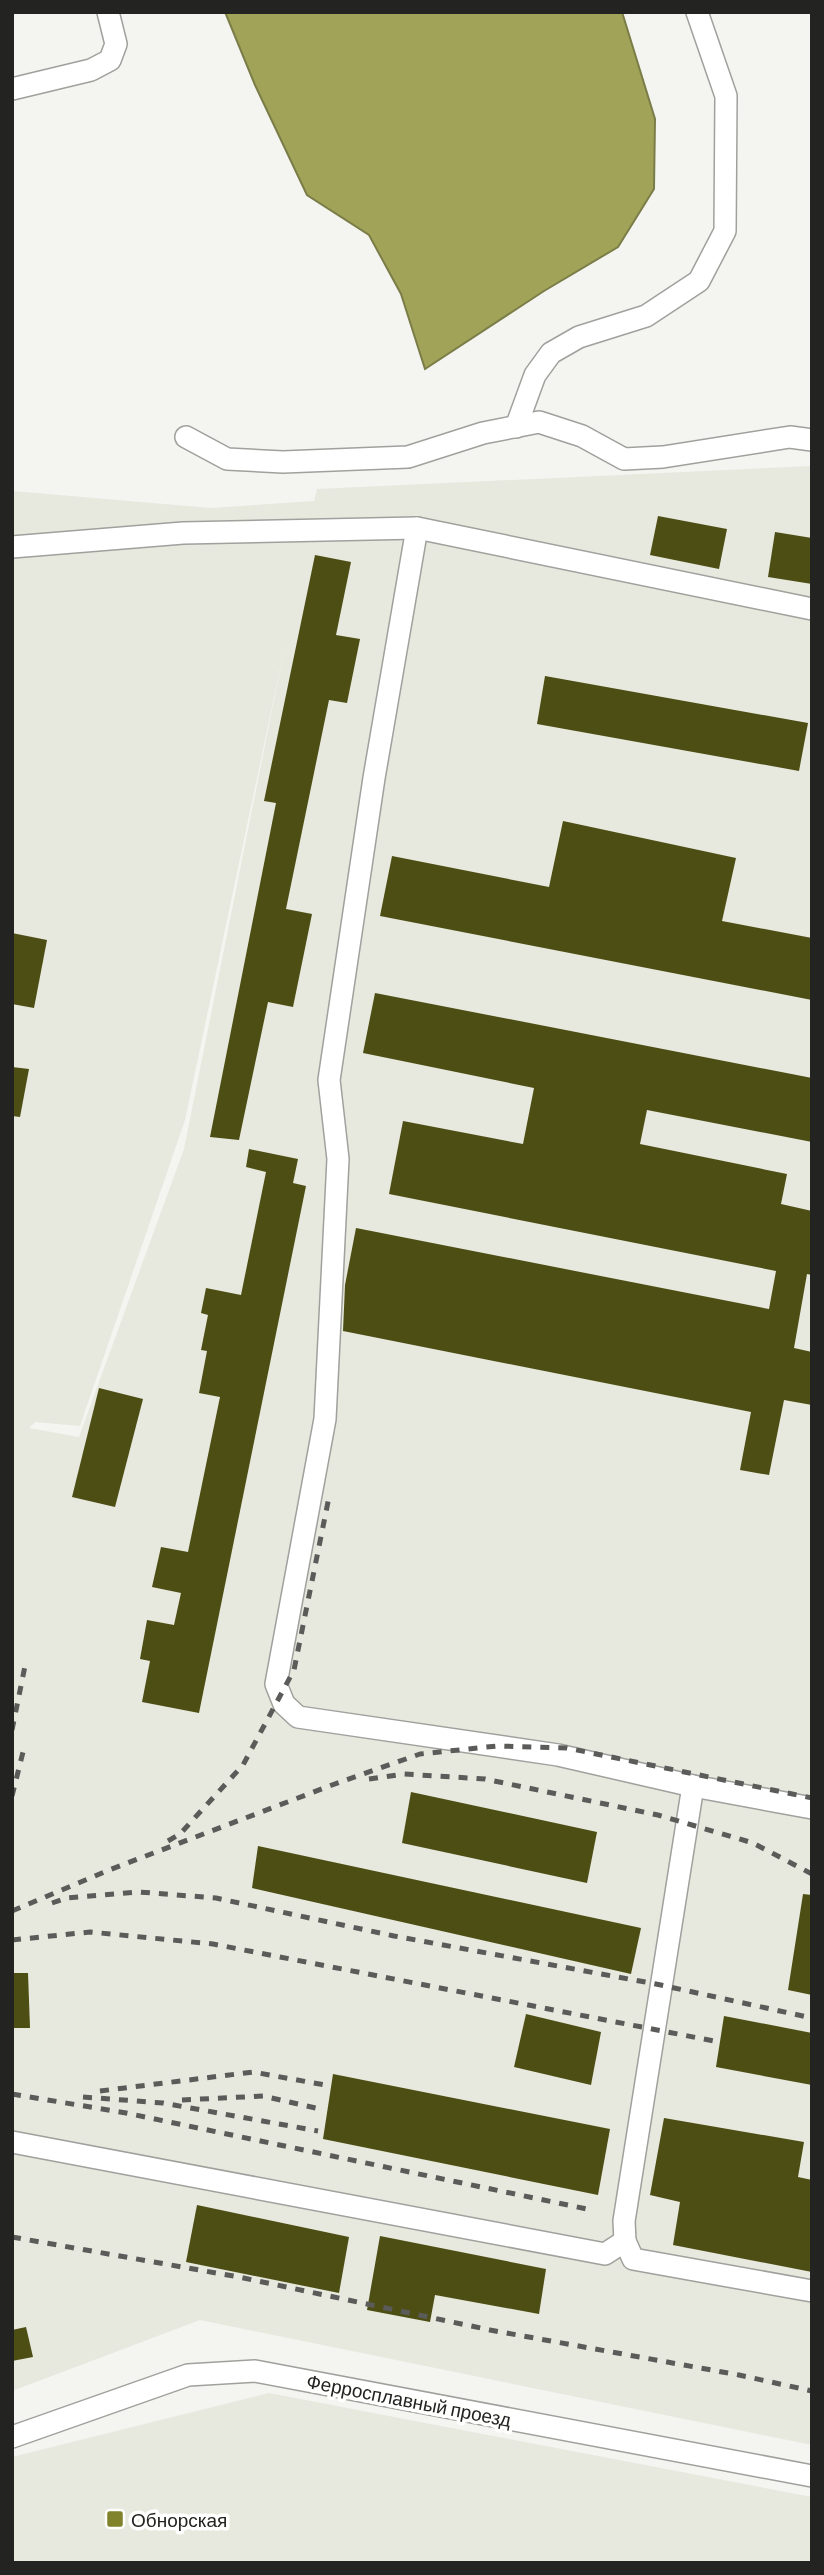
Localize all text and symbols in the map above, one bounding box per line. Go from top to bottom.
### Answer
street label: Ферросплавный проезд [305,2369,513,2431]
place label: Обнорская [131,2508,227,2531]
marker: Обнорская [105,2509,125,2529]

